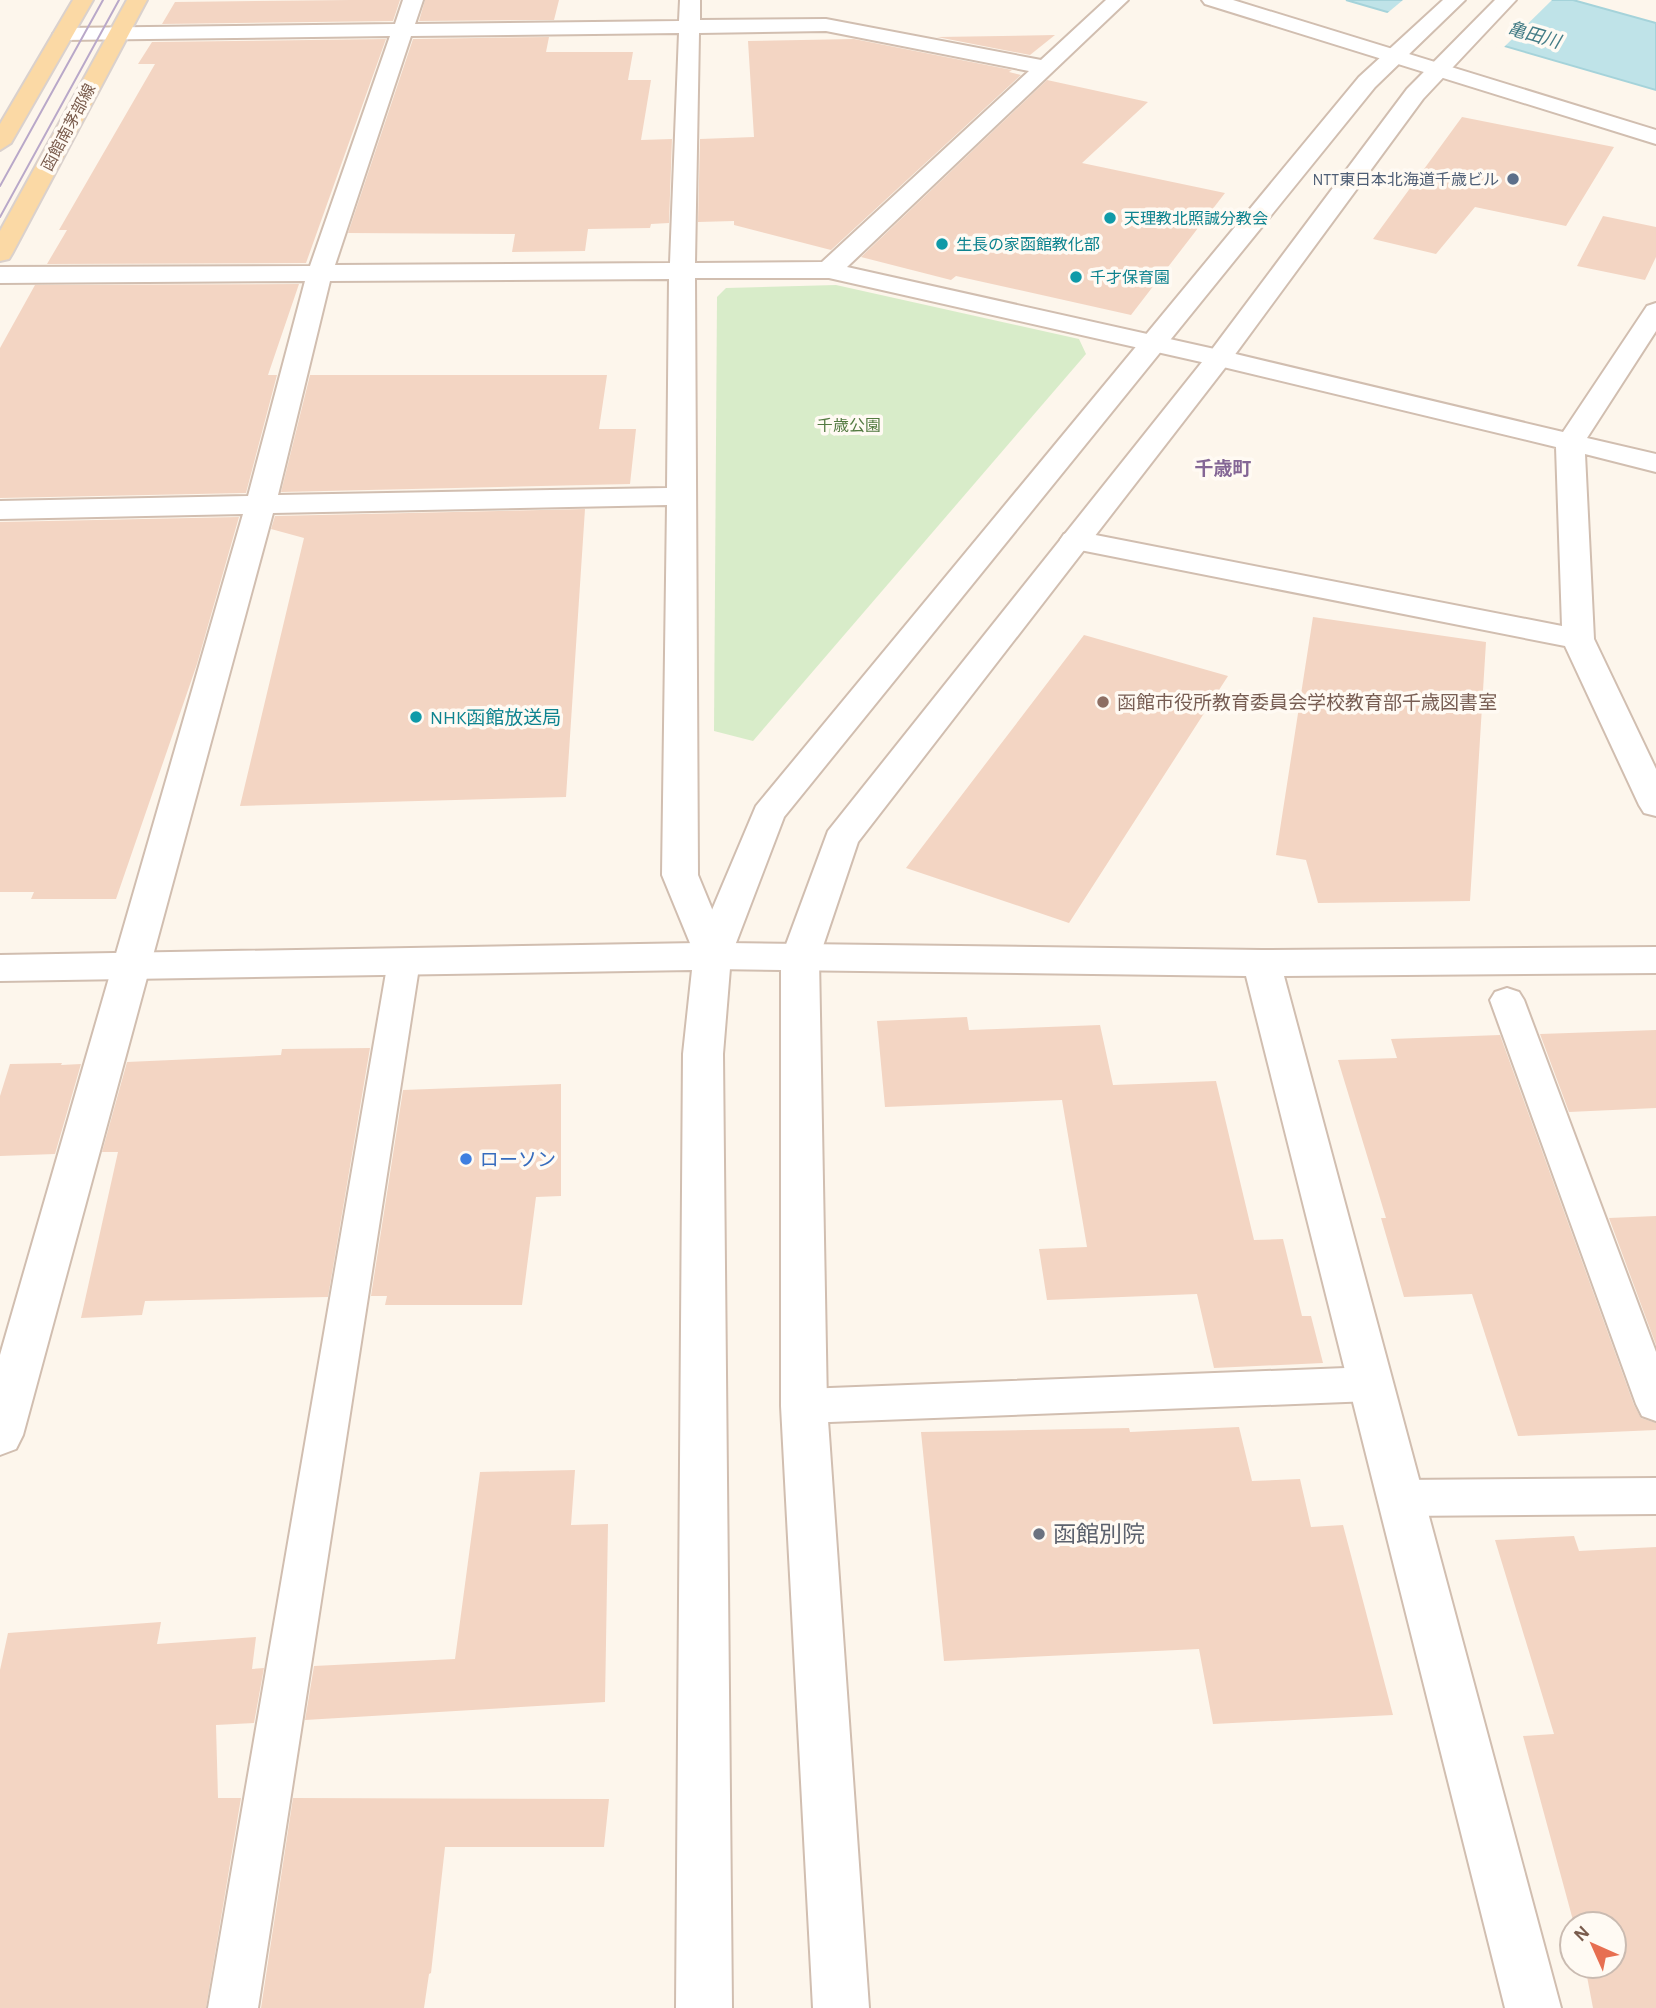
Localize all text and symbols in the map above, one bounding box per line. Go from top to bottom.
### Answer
water label: 亀田川 [1505,18,1565,53]
street label: 函館南茅部線 [38,81,98,174]
place label: NTT東日本北海道千歳ビル [1313,171,1499,188]
marker: NTT東日本北海道千歳ビル [1505,171,1521,187]
marker: 天理教北照誠分教会 [1102,210,1118,226]
place label: 天理教北照誠分教会 [1124,210,1268,227]
marker: 生長の家函館教化部 [934,236,950,252]
place label: 生長の家函館教化部 [956,236,1100,253]
marker: 千才保育園 [1068,269,1084,285]
place label: 千才保育園 [1090,269,1170,286]
park label: 千歳公園 [817,417,881,434]
district label: 千歳町 [1194,458,1252,479]
place label: 函館市役所教育委員会学校教育部千歳図書室 [1117,692,1497,713]
marker: 函館市役所教育委員会学校教育部千歳図書室 [1095,694,1111,710]
place label: NHK函館放送局 [430,708,561,728]
marker: NHK函館放送局 [408,709,424,725]
marker: ローソン [458,1151,474,1167]
place label: ローソン [480,1151,556,1170]
place label: 函館別院 [1053,1522,1145,1547]
marker: 函館別院 [1031,1526,1047,1542]
north arrow [1558,1910,1628,1980]
text: N [1571,1923,1593,1945]

